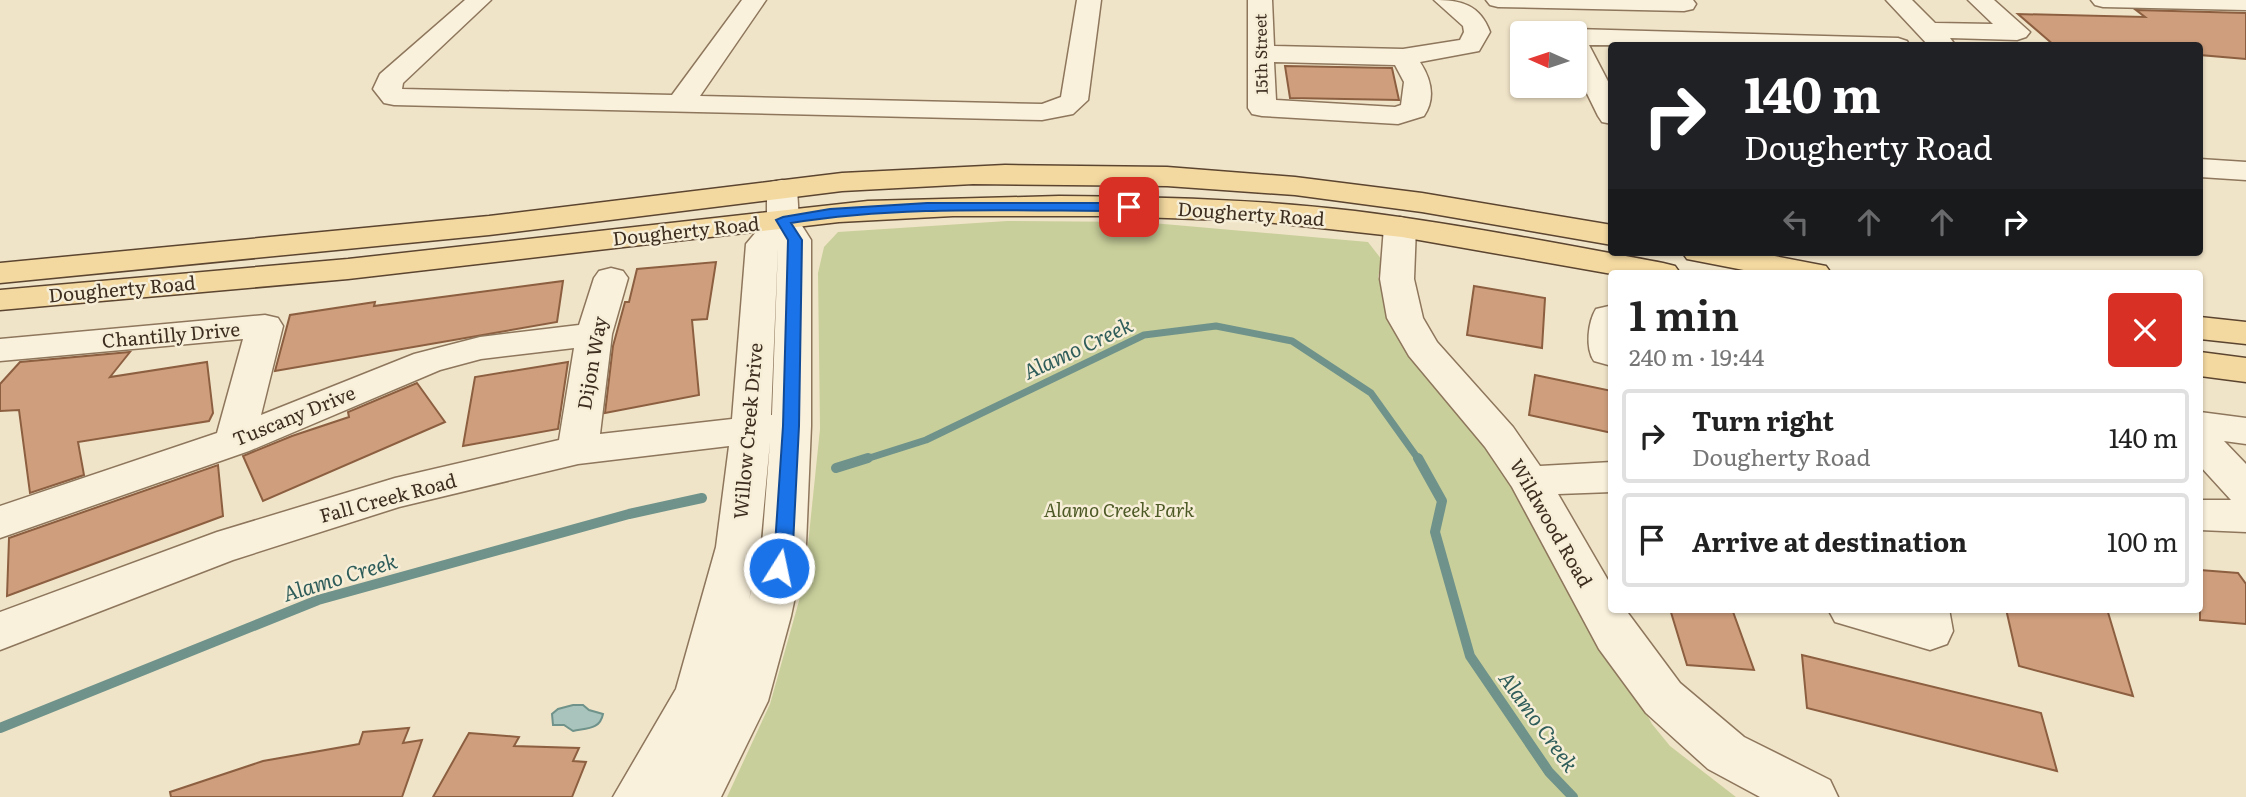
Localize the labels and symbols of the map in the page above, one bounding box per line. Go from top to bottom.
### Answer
street label: 15th Street [1247,13,1273,95]
north arrow [1510,21,1587,98]
pin [1099,177,1159,237]
street label: Dougherty Road [1176,194,1326,232]
street label: Dougherty Road [611,208,761,252]
street label: Dougherty Road [47,268,197,308]
water label: Alamo Creek [1017,308,1137,386]
street label: Chantilly Drive [101,314,241,354]
street label: Dijon Way [569,314,613,412]
street label: Willow Creek Drive [725,341,769,520]
street label: Tuscany Drive [228,378,359,452]
street label: Wildwood Road [1504,453,1600,592]
street label: Fall Creek Road [316,465,460,529]
park label: Alamo Creek Park [1044,495,1195,523]
position arrow [742,531,816,605]
water label: Alamo Creek [278,543,401,608]
water label: Alamo Creek [1493,664,1588,778]

